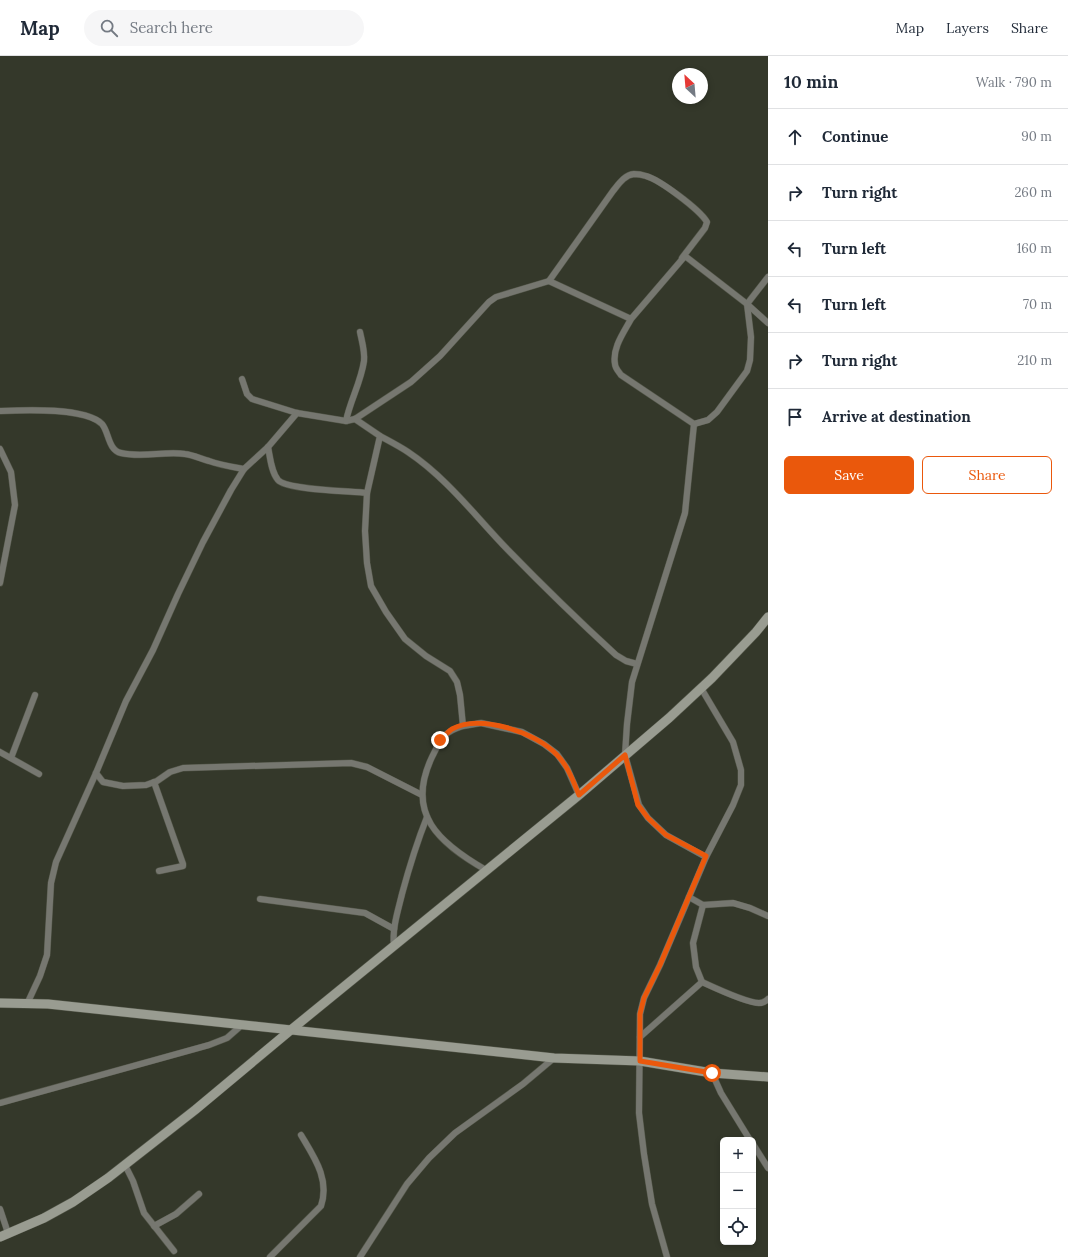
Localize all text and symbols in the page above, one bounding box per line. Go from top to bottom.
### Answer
search box [84,10,364,46]
text: Map [20,16,60,40]
icon: search [98,17,120,39]
text: Search here [130,18,213,37]
text: Map [896,19,924,37]
text: Layers [946,19,989,37]
text: Share [1011,19,1048,37]
north arrow [672,68,708,104]
text: 10 min [784,71,838,93]
text: Walk · 790 m [976,74,1052,91]
icon: ahead [784,126,806,148]
text: Continue [822,127,888,146]
text: 90 m [1021,128,1052,145]
icon: right [784,182,806,204]
text: Turn right [822,183,898,202]
text: 260 m [1014,184,1052,201]
icon: left [784,238,806,260]
text: Turn left [822,239,886,258]
text: 160 m [1017,240,1052,257]
icon: left [784,294,806,316]
text: Turn left [822,295,886,314]
text: 70 m [1023,296,1052,313]
icon: right [784,350,806,372]
text: Turn right [822,351,898,370]
text: 210 m [1017,352,1052,369]
icon: arrive [784,406,806,428]
text: Arrive at destination [822,407,971,426]
button: Save [784,456,914,494]
button: Share [922,456,1052,494]
route end [431,731,449,749]
route start [703,1064,721,1082]
map controls [720,1137,756,1245]
button: + [720,1137,756,1173]
button: − [720,1173,756,1209]
button: locate [720,1209,756,1245]

